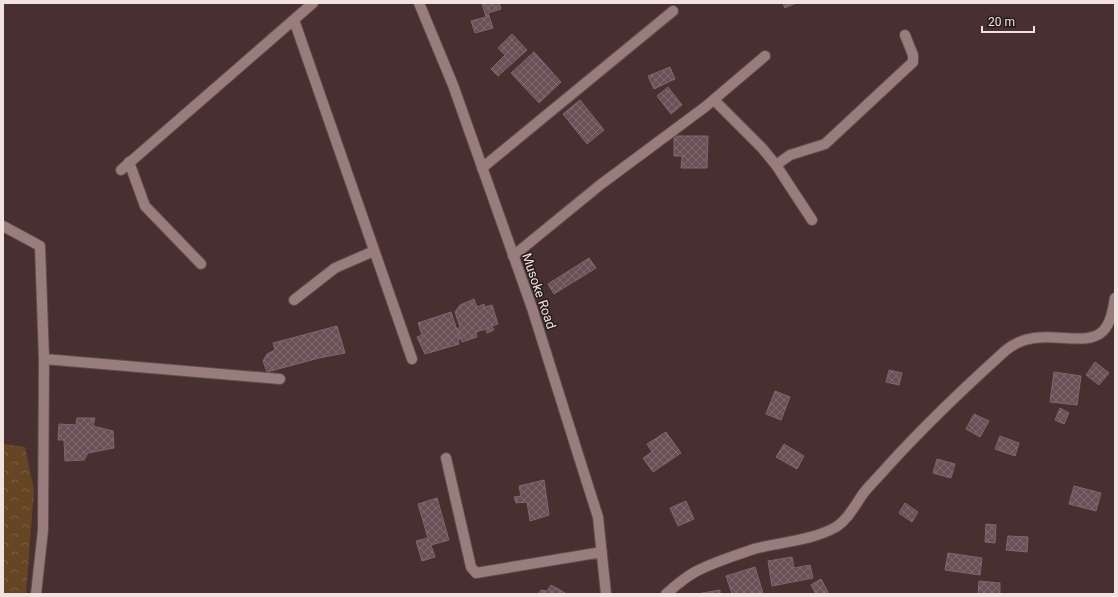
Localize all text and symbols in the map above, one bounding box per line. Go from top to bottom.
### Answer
scale bar [982,8,1034,34]
text: 20 m [988,15,1015,29]
street label: Musoke Road [519,251,559,331]

